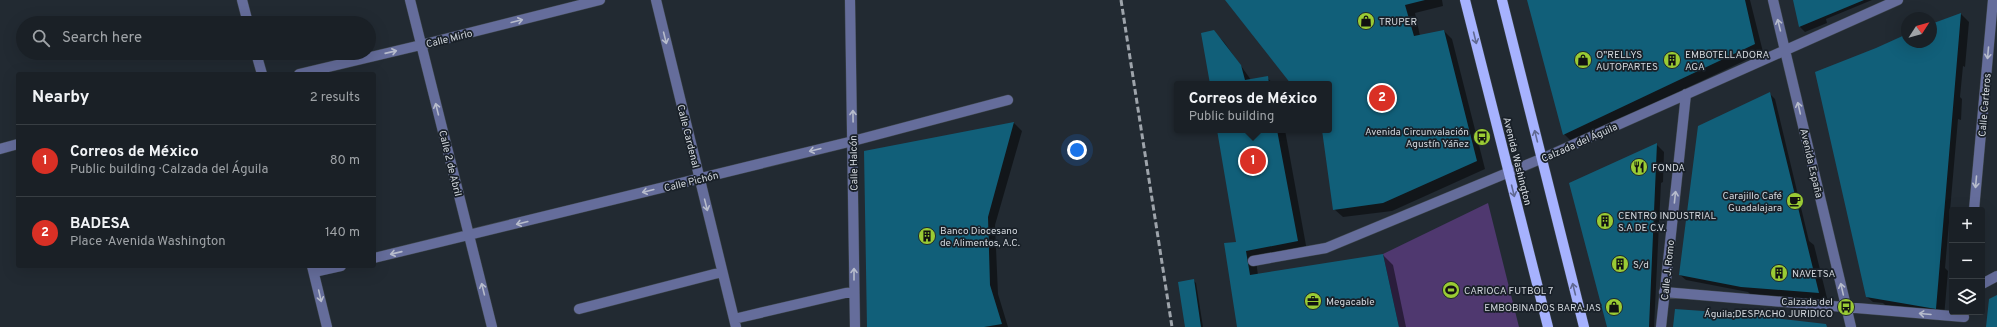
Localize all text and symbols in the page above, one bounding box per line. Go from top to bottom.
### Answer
shop icon: TRUPER [1356,11,1376,31]
north arrow [1901,12,1937,48]
search box [16,16,376,60]
place label: TRUPER [1379,16,1417,29]
one-way arrow [510,17,523,24]
one-way arrow [1775,19,1782,32]
icon: search [30,27,52,49]
street label: Calle Mirlo [425,27,474,51]
text: Search here [62,29,142,48]
one-way arrow [662,31,670,44]
one-way arrow [1472,31,1479,44]
one-way arrow [1985,46,1992,59]
one-way arrow [384,48,397,56]
place label: O"RELLYS AUTOPARTES [1596,49,1658,74]
place label: EMBOTELLADORA AGA [1685,49,1769,74]
shop icon: O"RELLYS AUTOPARTES [1573,50,1593,70]
building icon: EMBOTELLADORA AGA [1662,50,1682,70]
street label: Calle Carteros [1976,73,1995,137]
popup [1174,81,1332,133]
pin: 2 [1369,83,1395,113]
text: Nearby [32,87,89,109]
text: 2 results [310,90,360,106]
text: Correos de México [1189,90,1317,109]
one-way arrow [1795,102,1803,115]
one-way arrow [433,103,440,116]
street label: Calle Cardenal [673,103,702,169]
text: Public building [1189,109,1274,125]
one-way arrow [849,110,856,123]
street label: Avenida Washington [1499,116,1534,207]
street label: Calzada del Águila [1540,121,1620,166]
place label: Avenida Circunvalación Agustín Yáñez [1365,126,1469,151]
bus stop icon: Avenida Circunvalación Agustín Yáñez [1472,127,1492,147]
street label: Avenida España [1796,127,1825,199]
street label: Calle 2 de Abril [435,129,464,198]
one-way arrow [1532,130,1539,143]
street label: Calle Halcón [848,135,861,191]
your location [1067,140,1087,160]
text: Correos de México [70,143,199,162]
pin: 1 [1240,146,1266,176]
one-way arrow [809,147,822,154]
text: 1 [42,153,48,169]
text: 80 m [330,153,360,169]
restaurant icon: FONDA [1629,157,1649,177]
text: Public building · Calzada del Águila [70,162,268,178]
place label: FONDA [1652,162,1685,175]
street label: Calle Pichón [663,169,720,195]
one-way arrow [1973,175,1980,188]
one-way arrow [1510,184,1518,197]
one-way arrow [642,188,655,196]
place label: Carajillo Café Guadalajara [1722,190,1782,215]
one-way arrow [1671,191,1679,204]
cafe icon: Carajillo Café Guadalajara [1785,191,1805,211]
one-way arrow [703,198,710,211]
map controls [1949,207,1985,315]
button: + [1949,207,1985,243]
place label: CENTRO INDUSTRIAL S.A DE C.V. [1618,210,1716,235]
building icon: CENTRO INDUSTRIAL S.A DE C.V. [1595,211,1615,231]
text: BADESA [70,215,130,234]
one-way arrow [516,219,529,227]
text: 2 [41,225,49,241]
text: 140 m [325,225,360,241]
place label: Banco Diocesano de Alimentos, A.C. [940,225,1020,250]
building icon: Banco Diocesano de Alimentos, A.C. [917,226,937,246]
text: Place · Avenida Washington [70,234,226,250]
street label: Calle J. Romo [1659,239,1678,301]
button: − [1949,243,1985,279]
one-way arrow [390,250,403,258]
building icon: S/d [1610,254,1630,274]
place label: S/d [1633,259,1649,272]
building icon: NAVETSA [1769,263,1789,283]
one-way arrow [850,268,858,281]
place label: NAVETSA [1792,268,1835,281]
button: layers [1949,279,1985,315]
sports icon: CARIOCA FUTBOL 7 [1441,280,1461,300]
one-way arrow [478,283,486,296]
one-way arrow [1570,283,1577,296]
one-way arrow [1837,283,1845,296]
place label: CARIOCA FUTBOL 7 [1464,285,1553,298]
one-way arrow [316,290,324,303]
office icon: Megacable [1303,291,1323,311]
place label: Megacable [1326,296,1375,309]
place label: Calzada del Águila;DESPACHO JURIDICO [1704,296,1833,321]
shop icon: EMBOBINADOS BARAJAS [1604,297,1624,317]
bus stop icon: Calzada del Águila;DESPACHO JURIDICO [1836,297,1856,317]
place label: EMBOBINADOS BARAJAS [1484,302,1601,315]
one-way arrow [1919,310,1932,317]

